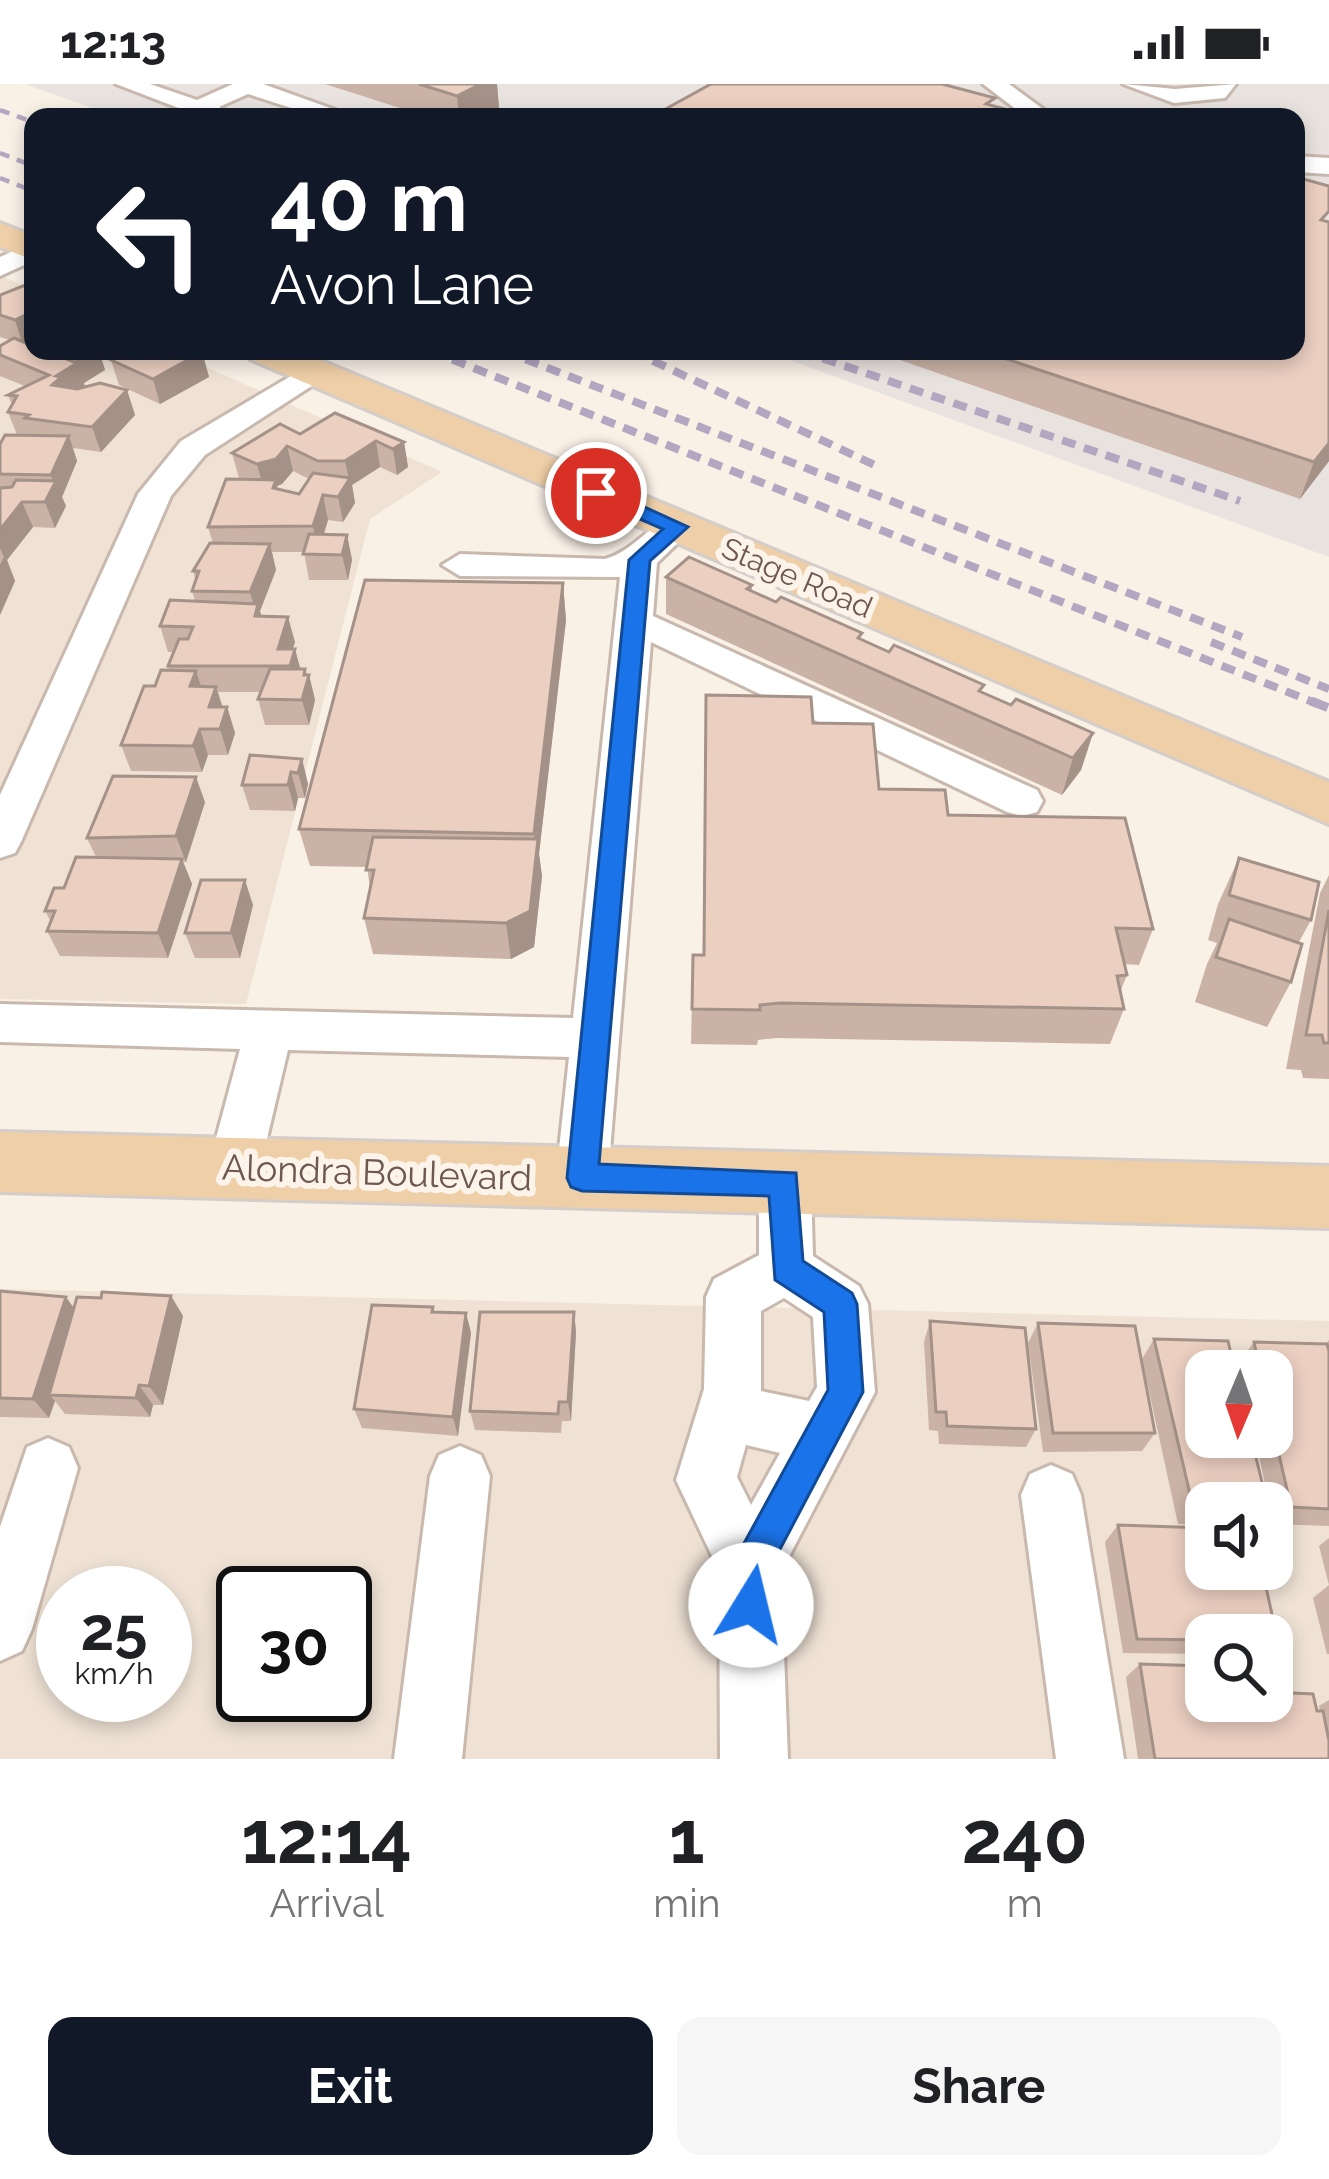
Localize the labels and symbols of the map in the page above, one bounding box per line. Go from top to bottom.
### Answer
pin [545,442,647,544]
street label: Stage Road [717,530,878,625]
street label: Alondra Boulevard [221,1146,533,1198]
north arrow [1185,1350,1293,1458]
position arrow [688,1542,814,1668]
speed limit sign: 30 [216,1566,372,1722]

